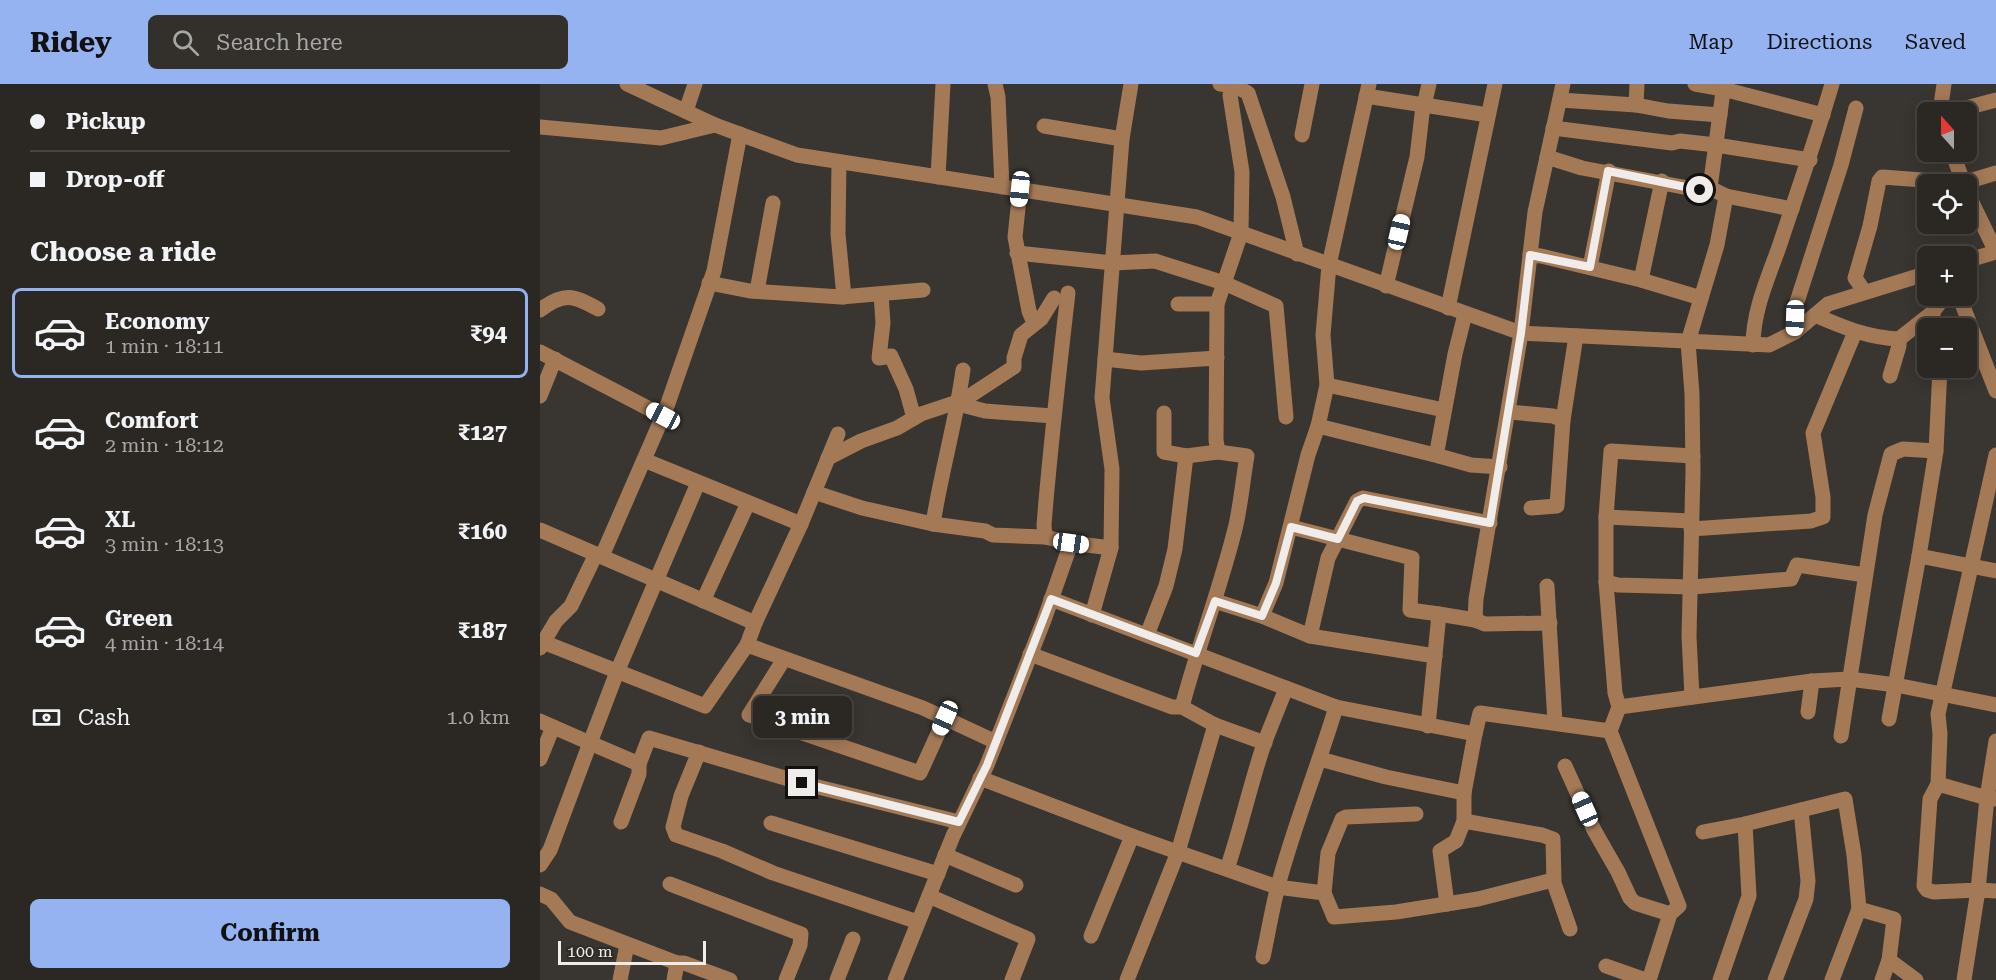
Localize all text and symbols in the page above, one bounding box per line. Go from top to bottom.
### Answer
search box [148,15,568,69]
text: Ridey [30,26,112,59]
icon: search [169,26,202,59]
text: Search here [217,30,343,55]
text: Map [1689,30,1733,54]
text: Directions [1766,30,1872,54]
text: Saved [1905,30,1966,54]
north arrow [1917,102,1977,162]
map controls [1917,102,1977,378]
text: Pickup [66,109,146,134]
text: Drop-off [66,167,164,192]
car [1009,170,1031,208]
button: locate [1917,174,1977,234]
route start [1686,176,1713,203]
car [1386,212,1412,252]
text: Choose a ride [30,236,216,268]
button: + [1917,246,1977,306]
car [1785,300,1805,336]
icon: car [33,306,87,360]
text: Economy [105,309,209,334]
button: − [1917,318,1977,378]
text: ₹94 [470,321,507,346]
text: 1 min · 18:11 [105,334,224,358]
car [643,400,683,432]
icon: car [33,405,87,459]
text: Comfort [105,408,198,433]
text: ₹127 [458,420,507,445]
text: 2 min · 18:12 [105,433,224,457]
icon: car [33,504,87,558]
text: XL [105,507,135,532]
text: ₹160 [458,519,507,544]
text: 3 min · 18:13 [105,532,224,556]
car [1052,532,1090,554]
icon: car [33,603,87,657]
text: Green [105,606,173,631]
text: ₹187 [458,618,507,643]
text: 4 min · 18:14 [105,631,224,655]
callout: 3 min [752,696,852,738]
car [929,698,961,738]
icon: cash [30,701,63,734]
text: Cash [78,705,130,730]
text: 1.0 km [446,705,510,729]
text: 3 min [775,705,830,729]
route end [788,769,815,796]
car [1569,789,1601,829]
button: Confirm [30,899,510,968]
scale bar [558,938,706,966]
text: 100 m [567,942,613,961]

